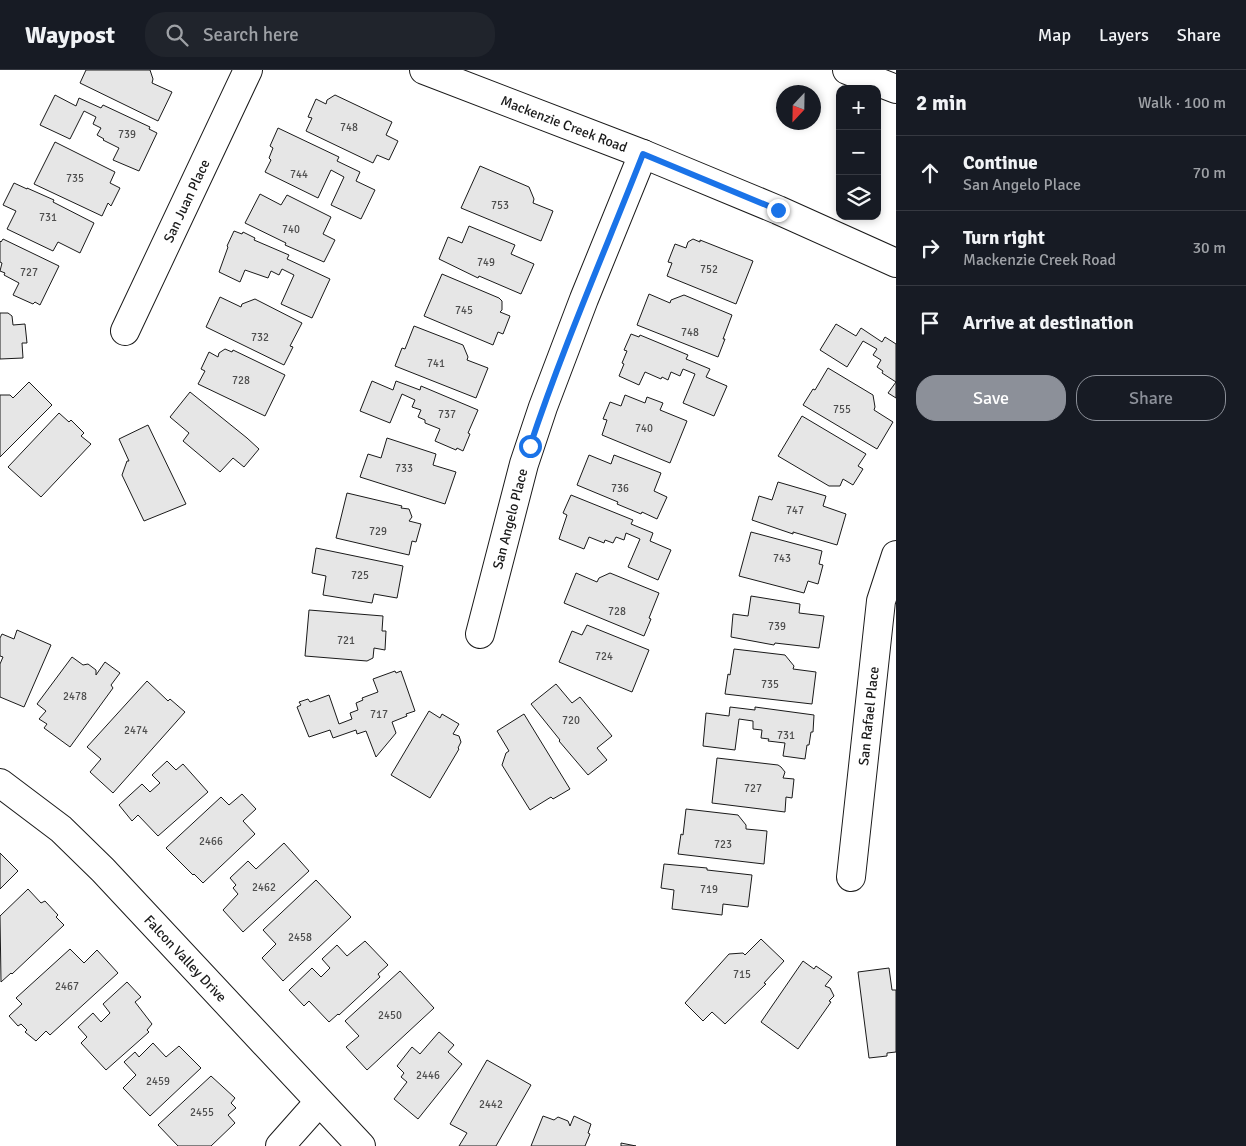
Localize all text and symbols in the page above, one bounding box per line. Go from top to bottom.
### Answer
search box [145,12,495,57]
text: Waypost [25,20,115,50]
icon: search [163,21,191,49]
text: Search here [203,23,299,47]
text: Map [1038,24,1071,46]
text: Layers [1099,24,1149,46]
text: Share [1177,24,1221,46]
north arrow [776,85,821,130]
map controls [836,85,881,220]
button: + [836,85,881,130]
text: 2 min [916,90,967,116]
street label: Mackenzie Creek Road [498,92,630,156]
text: Walk · 100 m [1138,93,1226,113]
house number: 748 [340,121,358,134]
house number: 739 [118,128,136,141]
button: − [836,130,881,175]
text: Continue [963,151,1038,175]
street label: San Juan Place [159,156,213,245]
icon: ahead [916,159,944,187]
text: 70 m [1192,163,1226,183]
house number: 744 [290,168,308,181]
house number: 735 [66,172,84,185]
button: layers [836,175,881,220]
text: San Angelo Place [963,175,1081,195]
house number: 753 [491,199,509,212]
route end [767,199,790,222]
house number: 731 [39,211,57,224]
house number: 740 [282,223,300,236]
text: Turn right [963,226,1045,250]
icon: right [916,234,944,262]
text: 30 m [1192,238,1226,258]
text: Mackenzie Creek Road [963,250,1116,270]
house number: 749 [477,256,495,269]
house number: 752 [700,263,718,276]
house number: 727 [20,266,38,279]
house number: 745 [455,304,473,317]
icon: arrive [916,309,944,337]
text: Arrive at destination [963,311,1134,335]
house number: 748 [681,326,699,339]
house number: 732 [251,331,269,344]
house number: 741 [427,357,445,370]
house number: 728 [232,374,250,387]
button: Save [916,375,1066,421]
button: Share [1076,375,1226,421]
house number: 755 [833,403,851,416]
house number: 737 [438,408,456,421]
house number: 740 [635,422,653,435]
route start [519,435,542,458]
house number: 733 [395,462,413,475]
street label: San Angelo Place [489,467,531,571]
house number: 736 [611,482,629,495]
house number: 747 [786,504,804,517]
house number: 729 [369,525,387,538]
house number: 743 [773,552,791,565]
house number: 725 [351,569,369,582]
house number: 728 [608,605,626,618]
house number: 739 [768,620,786,633]
house number: 721 [337,634,355,647]
house number: 724 [595,650,613,663]
street label: San Rafael Place [855,665,882,766]
house number: 735 [761,678,779,691]
house number: 2478 [63,690,87,703]
house number: 717 [370,708,388,721]
house number: 720 [562,714,580,727]
house number: 2474 [124,724,148,737]
house number: 731 [777,729,795,742]
house number: 727 [744,782,762,795]
house number: 2466 [199,835,223,848]
house number: 723 [714,838,732,851]
house number: 2462 [252,881,276,894]
house number: 719 [700,883,718,896]
street label: Falcon Valley Drive [141,911,230,1005]
house number: 2458 [288,931,312,944]
house number: 715 [733,968,751,981]
house number: 2467 [55,980,79,993]
house number: 2450 [378,1009,402,1022]
house number: 2446 [416,1069,440,1082]
house number: 2459 [146,1075,170,1088]
house number: 2442 [479,1098,503,1111]
house number: 2455 [190,1106,214,1119]

